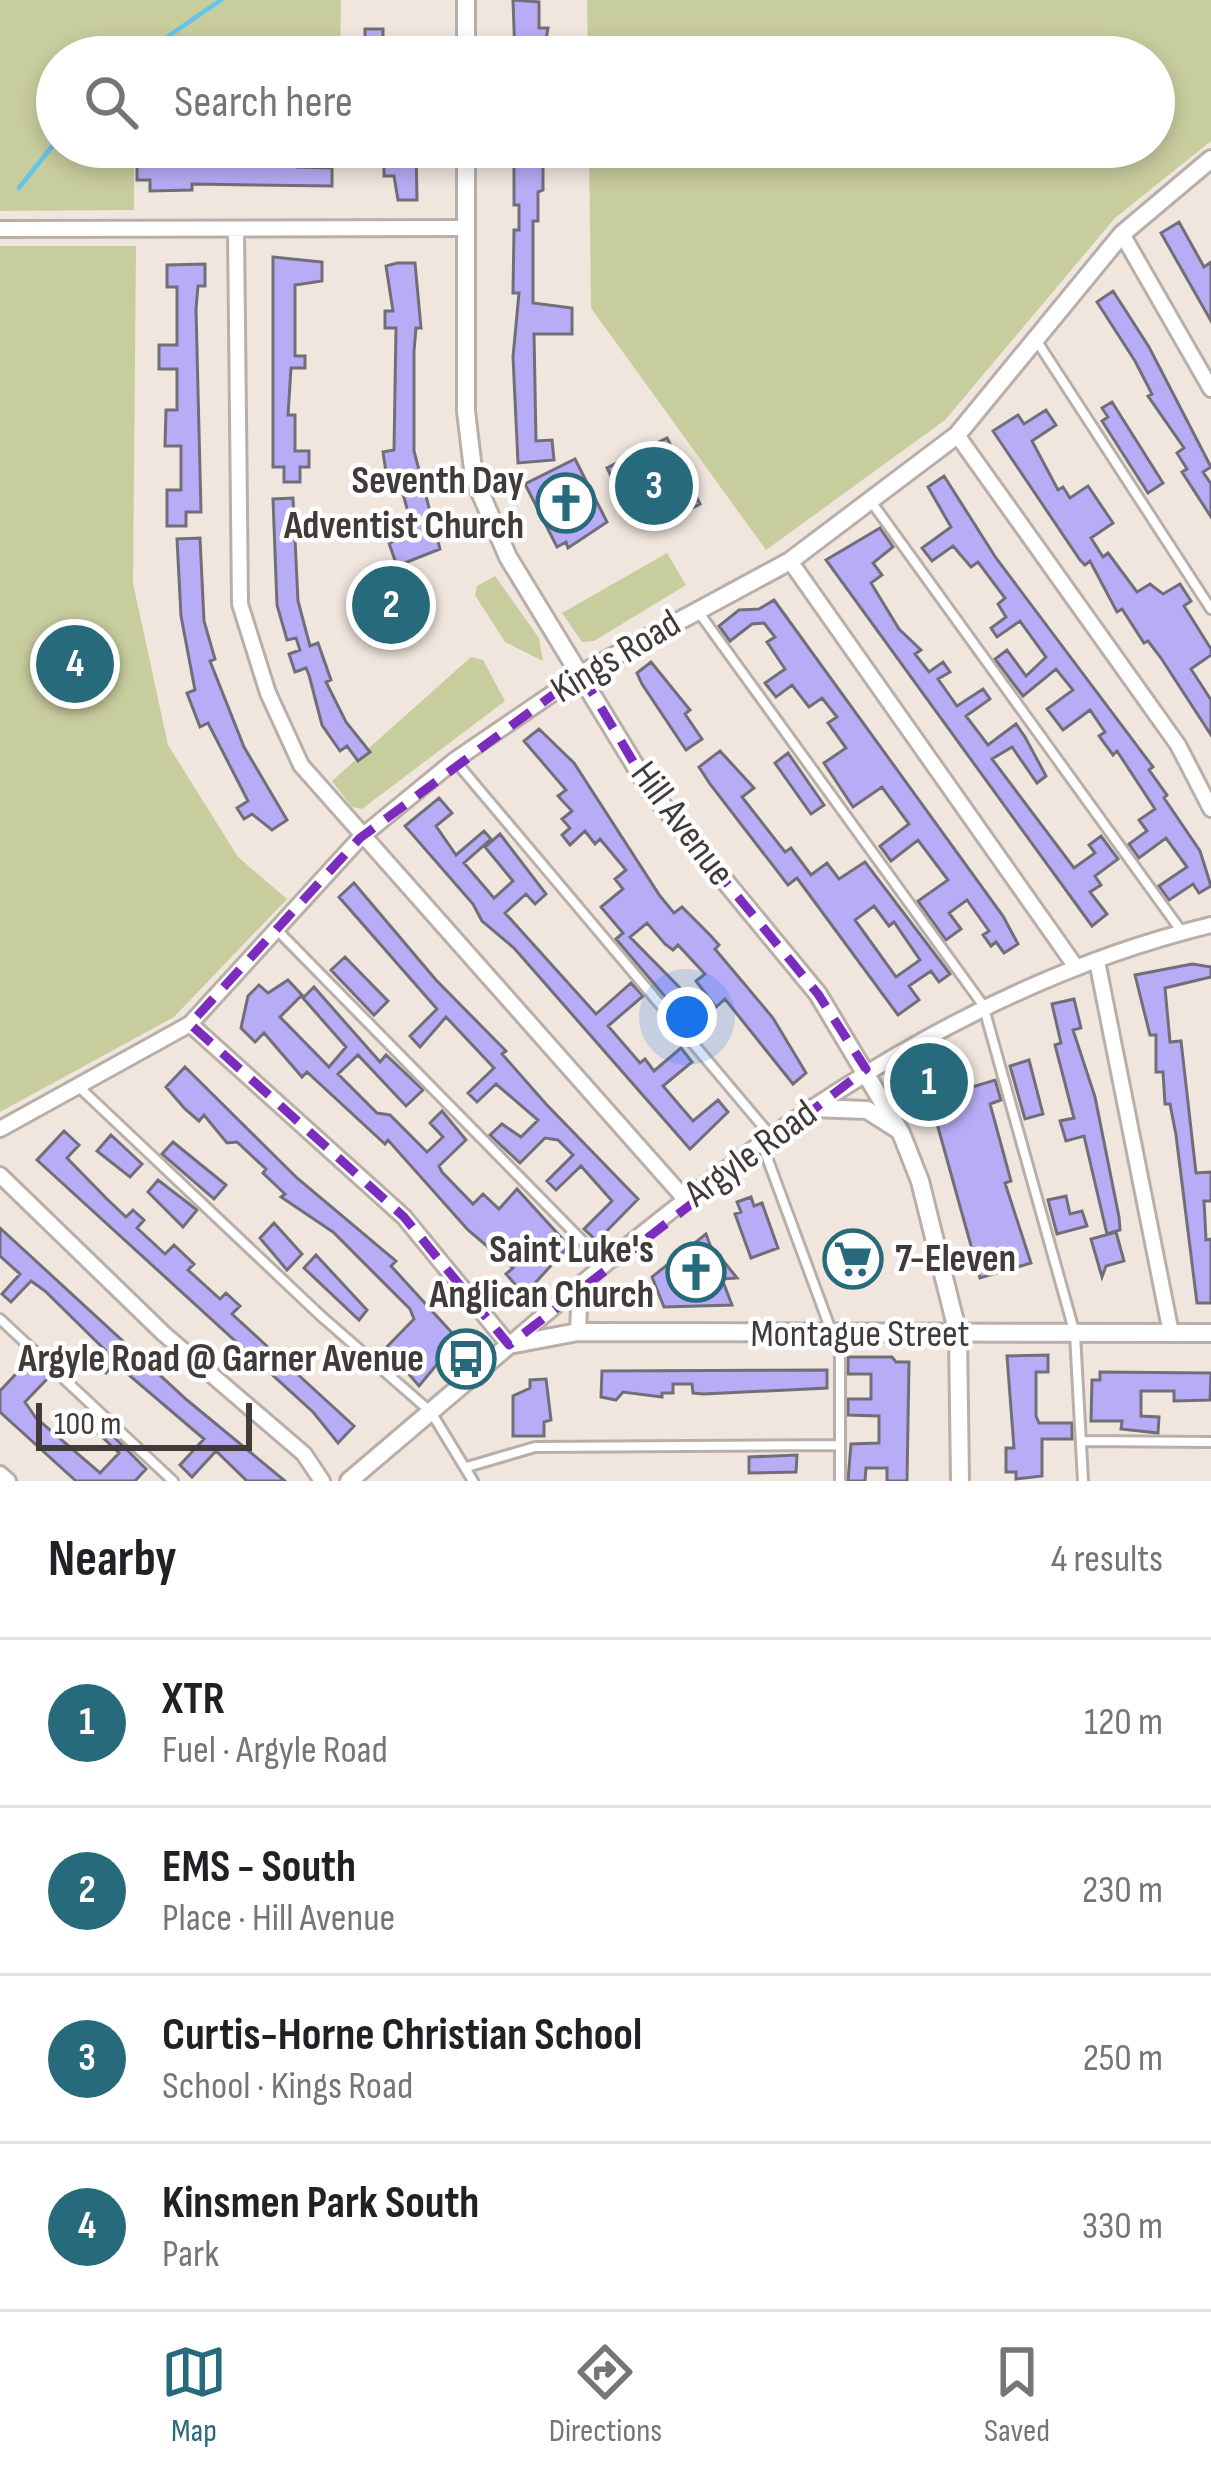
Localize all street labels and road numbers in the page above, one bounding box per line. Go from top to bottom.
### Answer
street label: Kings Road [543,600,689,714]
street label: Hill Avenue [620,753,744,895]
street label: Argyle Road [675,1090,826,1218]
street label: Montague Street [750,1311,970,1358]

